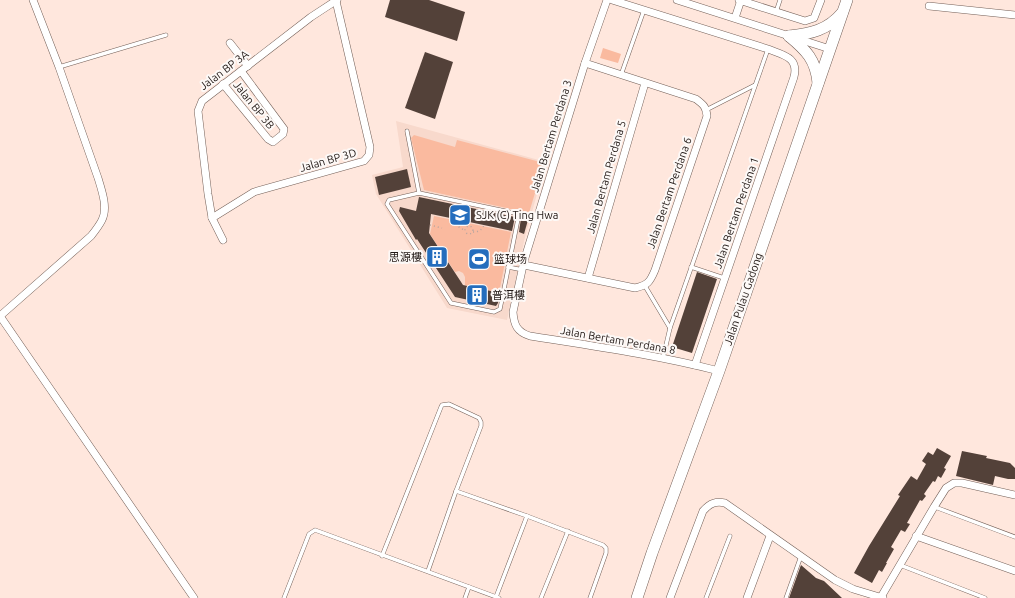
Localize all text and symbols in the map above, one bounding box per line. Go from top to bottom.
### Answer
street label: Jalan BP 3A [197,47,251,92]
street label: Jalan Bertam Perdana 3 [528,78,574,194]
street label: Jalan BP 3B [231,79,277,131]
street label: Jalan Bertam Perdana 5 [584,119,628,235]
street label: Jalan Bertam Perdana 6 [644,136,694,250]
street label: Jalan BP 3D [298,146,358,174]
street label: Jalan Bertam Perdana 1 [711,156,761,270]
school or university icon: SJK (C) Ting Hwa [447,202,473,228]
place label: SJK (C) Ting Hwa [476,209,558,222]
building icon: 思源樓 [424,244,450,270]
sports icon: 篮球场 [466,246,492,272]
place label: 思源樓 [389,251,422,263]
street label: Jalan Pulau Gadong [722,251,764,347]
place label: 篮球场 [494,253,527,265]
building icon: 普洱樓 [464,282,490,308]
place label: 普洱樓 [492,289,525,301]
street label: Jalan Bertam Perdana 8 [559,324,677,356]

